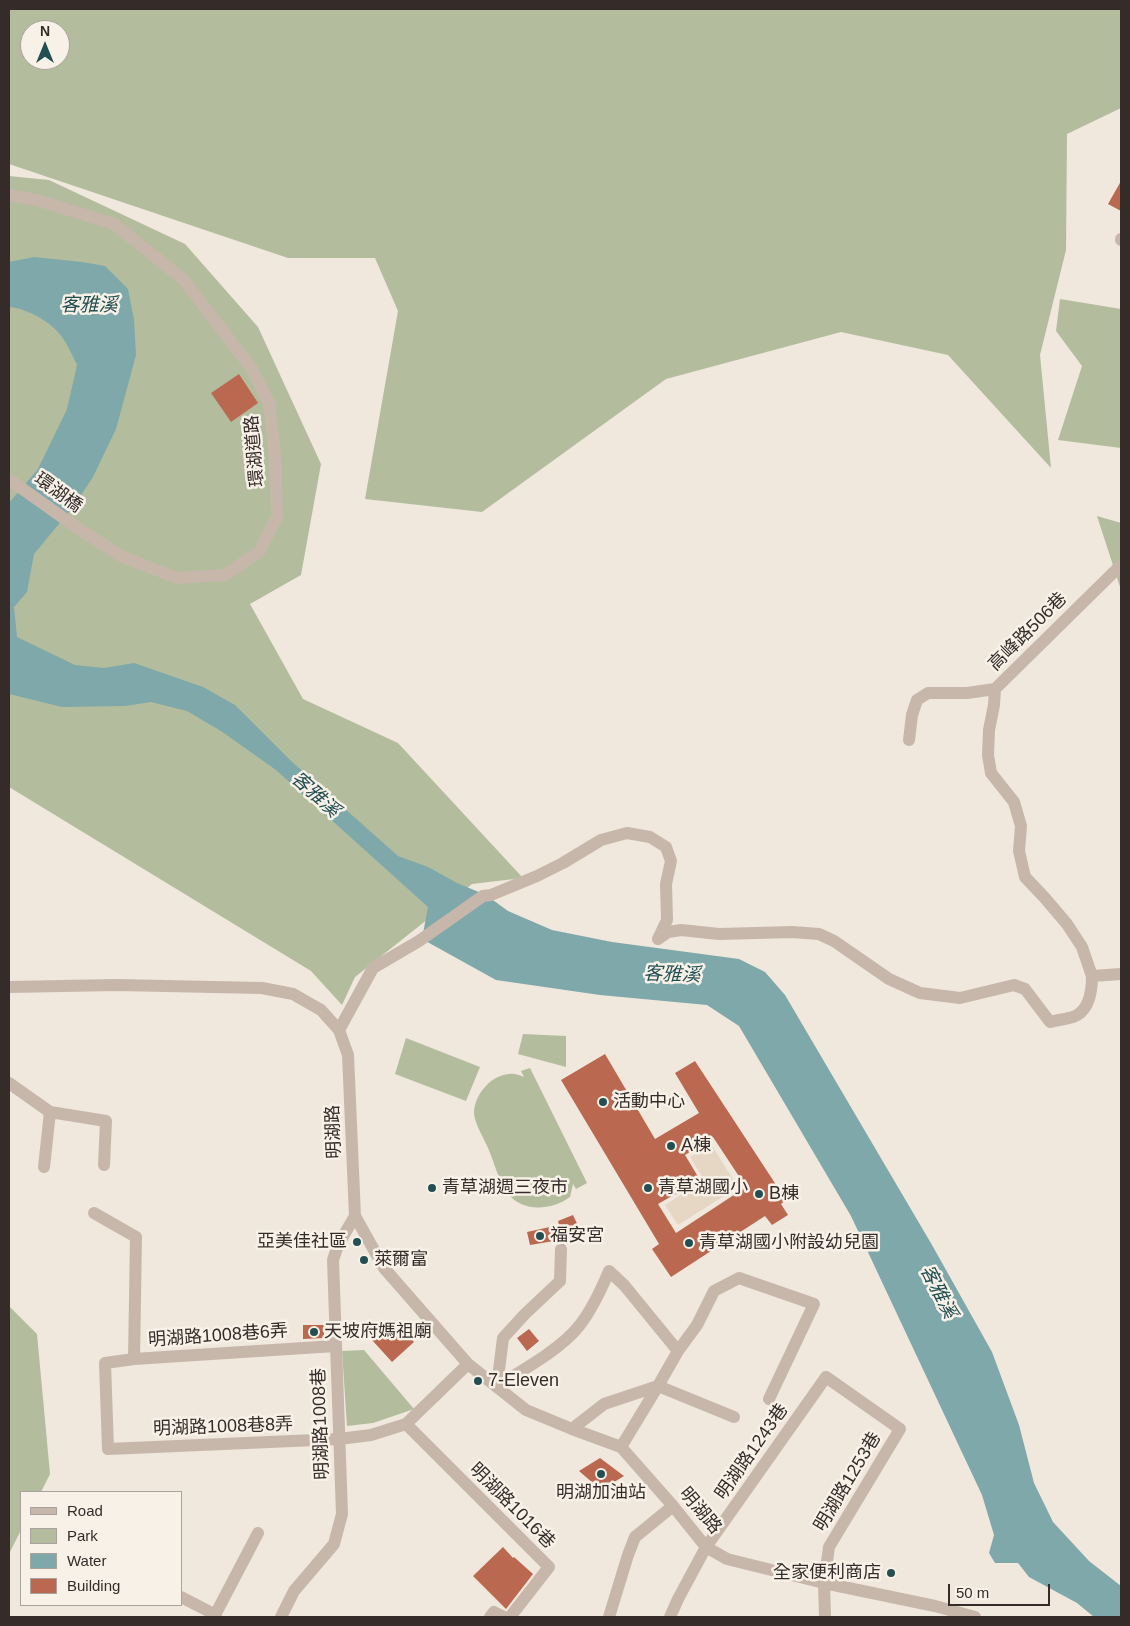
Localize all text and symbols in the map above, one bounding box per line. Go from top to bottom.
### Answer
north arrow [20,20,70,70]
text: N [40,23,50,39]
water label: 客雅溪 [61,295,117,317]
street label: 環湖道路 [241,414,269,488]
street label: 環湖橋 [30,468,86,518]
street label: 高峰路506巷 [984,588,1072,676]
water label: 客雅溪 [286,767,344,823]
water label: 客雅溪 [643,963,701,987]
place label: 活動中心 [613,1091,685,1113]
marker: 活動中心 [597,1096,609,1108]
street label: 明湖路 [322,1105,346,1159]
place label: A棟 [681,1135,711,1157]
marker: A棟 [665,1140,677,1152]
place label: 青草湖週三夜市 [442,1177,568,1199]
place label: 青草湖國小 [658,1177,748,1199]
marker: 青草湖週三夜市 [426,1182,438,1194]
marker: 青草湖國小 [642,1182,654,1194]
place label: B棟 [769,1183,799,1205]
marker: B棟 [753,1188,765,1200]
place label: 福安宮 [550,1225,604,1247]
marker: 福安宮 [534,1230,546,1242]
place label: 亞美佳社區 [257,1231,347,1253]
place label: 青草湖國小附設幼兒園 [699,1232,879,1254]
marker: 亞美佳社區 [351,1236,363,1248]
marker: 青草湖國小附設幼兒園 [683,1237,695,1249]
place label: 萊爾富 [374,1249,428,1271]
marker: 萊爾富 [358,1254,370,1266]
water label: 客雅溪 [915,1261,961,1323]
street label: 明湖路1008巷6弄 [147,1320,289,1352]
place label: 天坡府媽祖廟 [324,1321,432,1343]
marker: 天坡府媽祖廟 [308,1326,320,1338]
street label: 明湖路1008巷 [308,1368,334,1480]
place label: 7-Eleven [488,1370,559,1392]
marker: 7-Eleven [472,1375,484,1387]
street label: 明湖路1243巷 [711,1400,793,1504]
street label: 明湖路1008巷8弄 [153,1414,293,1440]
street label: 明湖路1253巷 [810,1428,886,1536]
street label: 明湖路1016巷 [465,1459,559,1553]
marker: 明湖加油站 [595,1468,607,1480]
place label: 明湖加油站 [556,1482,646,1504]
street label: 明湖路 [674,1483,726,1539]
legend [20,1491,182,1606]
text: Road [67,1502,103,1519]
text: Park [67,1527,98,1544]
text: Water [67,1552,106,1569]
place label: 全家便利商店 [773,1562,881,1584]
marker: 全家便利商店 [885,1567,897,1579]
scale bar [950,1574,1052,1606]
text: Building [67,1577,120,1594]
text: 50 m [956,1584,989,1601]

